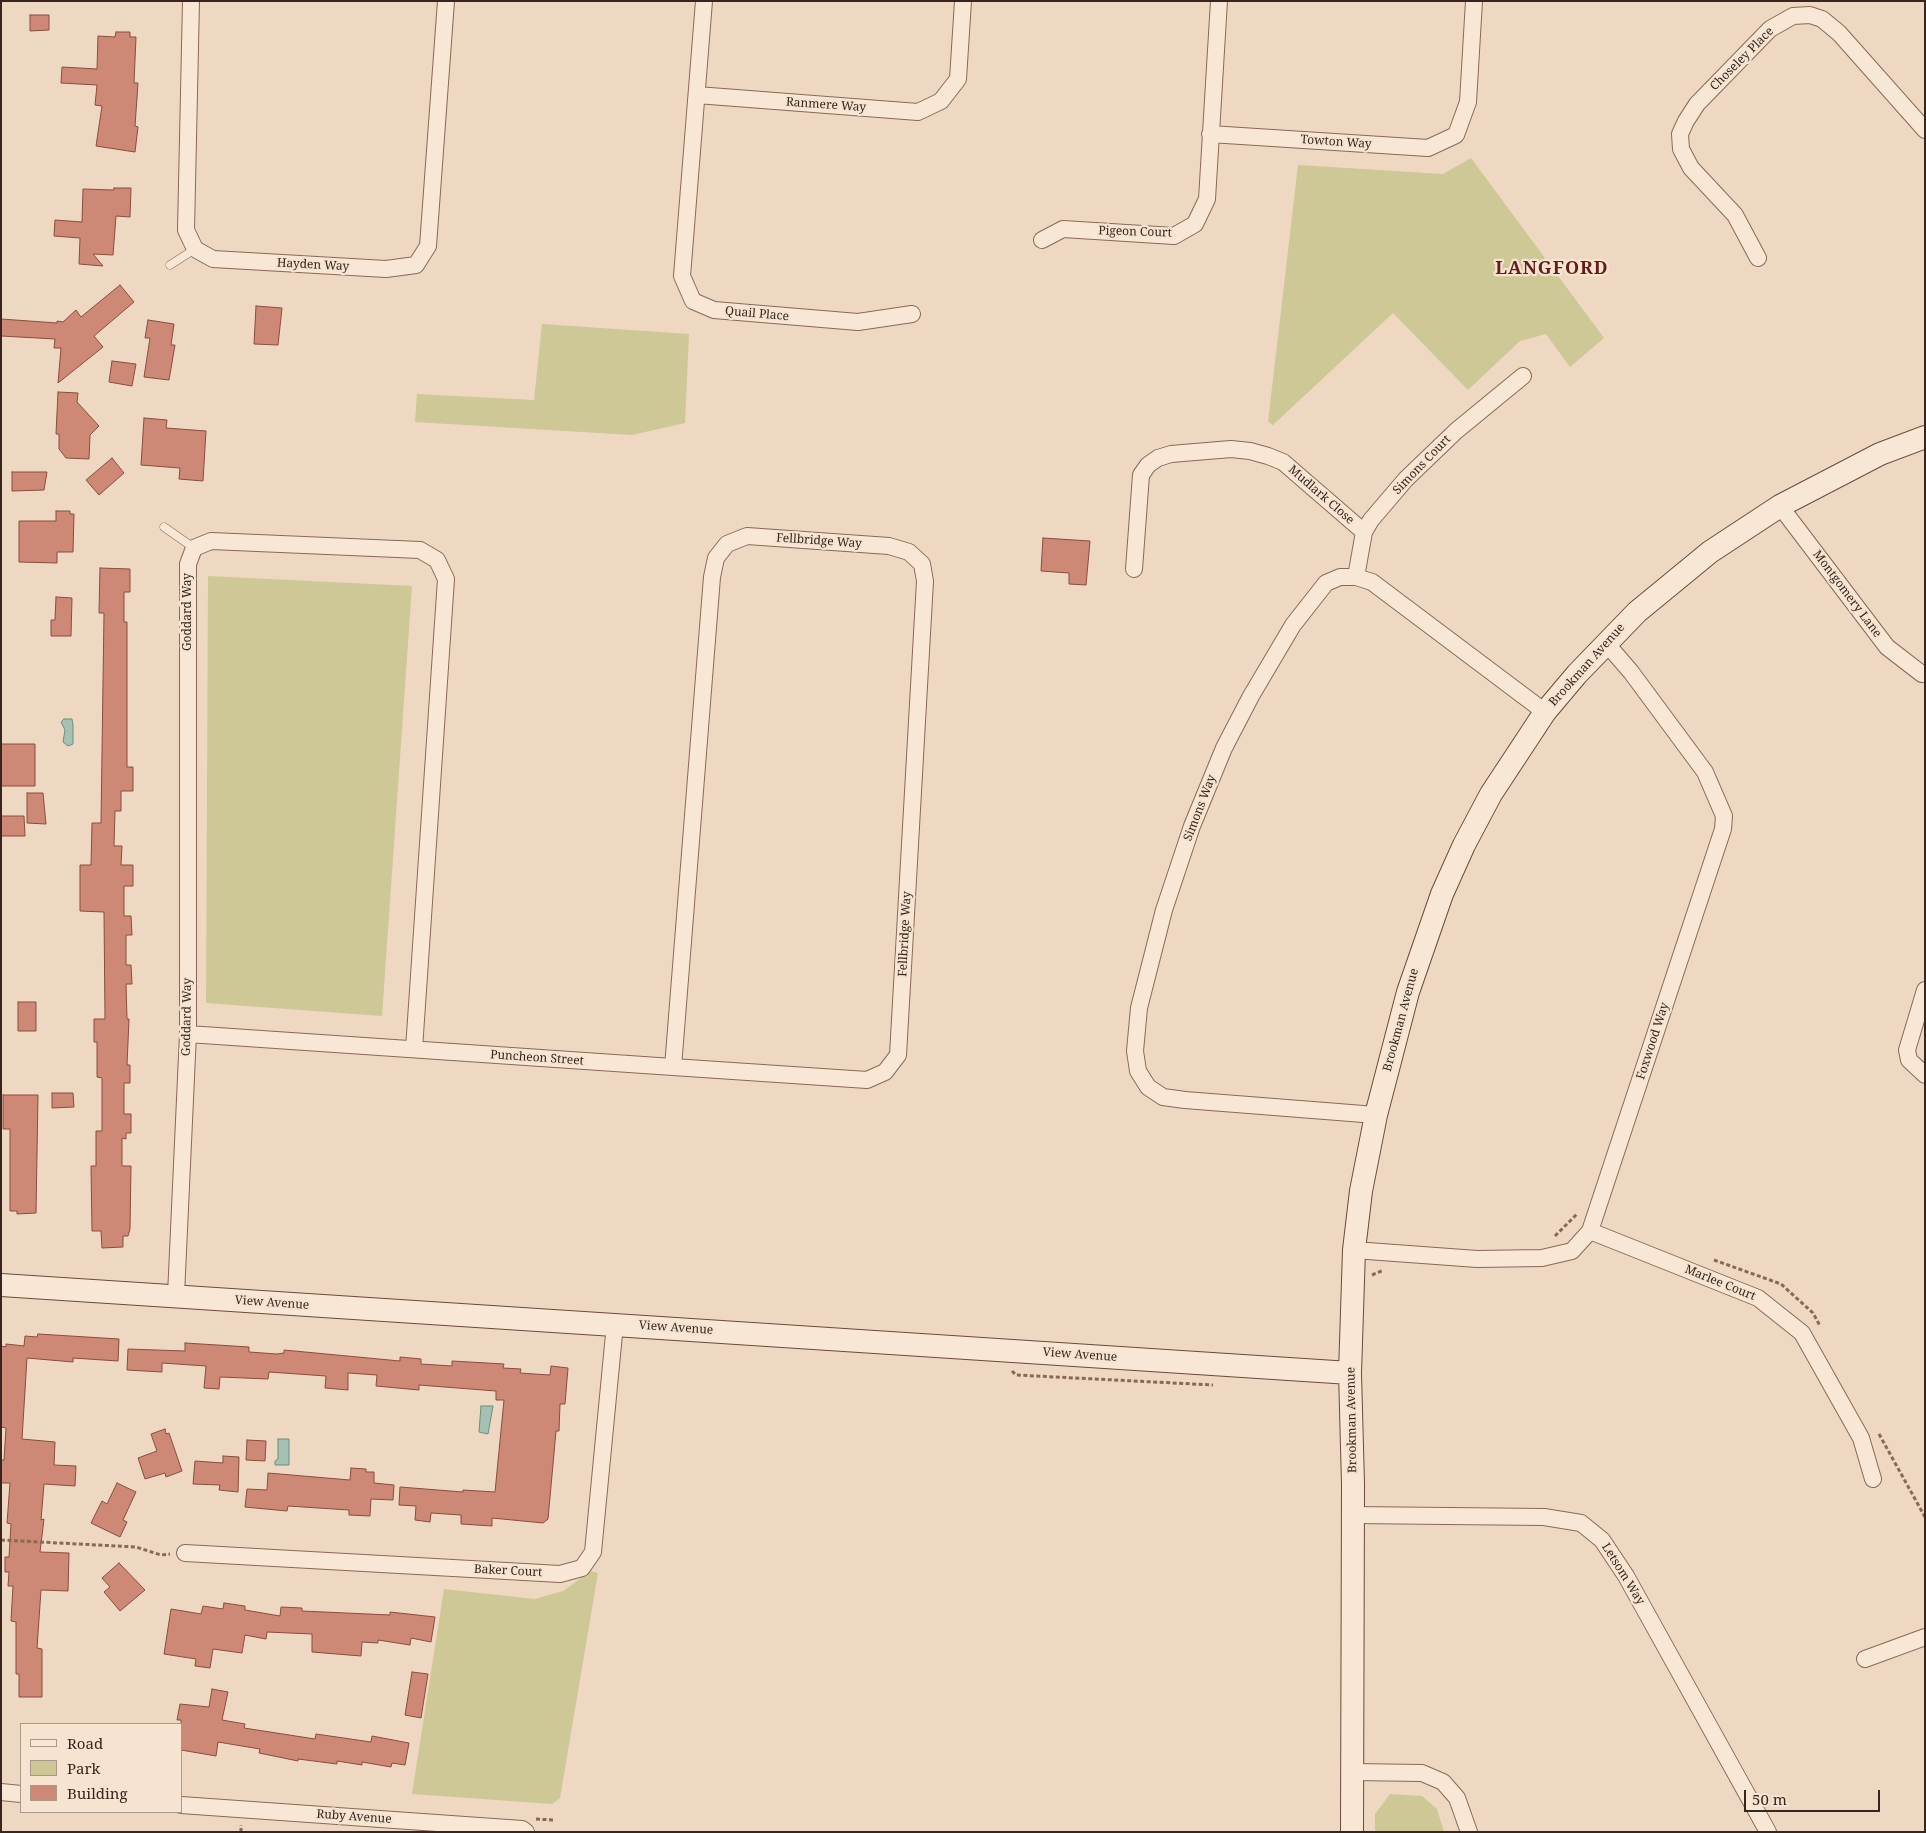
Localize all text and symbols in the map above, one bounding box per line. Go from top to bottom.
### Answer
street label: Choseley Place [1707,24,1777,94]
street label: Ranmere Way [785,95,867,115]
street label: Towton Way [1300,132,1372,152]
street label: Pigeon Court [1098,224,1172,240]
street label: Hayden Way [276,256,350,274]
district label: LANGFORD [1494,258,1610,280]
street label: Quail Place [724,304,790,324]
street label: Simons Court [1390,432,1454,498]
street label: Mudlark Close [1285,463,1357,527]
street label: Fellbridge Way [776,531,862,551]
street label: Montgomery Lane [1810,548,1884,640]
street label: Goddard Way [181,573,195,651]
street label: Brookman Avenue [1546,621,1628,709]
street label: Simons Way [1181,773,1219,843]
street label: Fellbridge Way [896,891,914,977]
street label: Brookman Avenue [1380,967,1422,1073]
street label: Goddard Way [179,978,195,1056]
street label: Foxwood Way [1634,1001,1672,1081]
street label: Puncheon Street [490,1048,584,1068]
street label: Marlee Court [1682,1262,1758,1304]
street label: View Avenue [234,1293,310,1313]
street label: View Avenue [638,1318,714,1338]
street label: View Avenue [1042,1345,1118,1365]
street label: Brookman Avenue [1344,1367,1360,1473]
street label: Letsom Way [1598,1541,1648,1607]
street label: Baker Court [473,1562,543,1580]
legend [20,1723,182,1813]
text: Road [67,1733,103,1753]
text: Park [67,1758,100,1778]
scale bar [1746,1780,1882,1812]
text: Building [67,1783,128,1803]
text: 50 m [1752,1789,1787,1809]
street label: Ruby Avenue [316,1807,392,1827]

